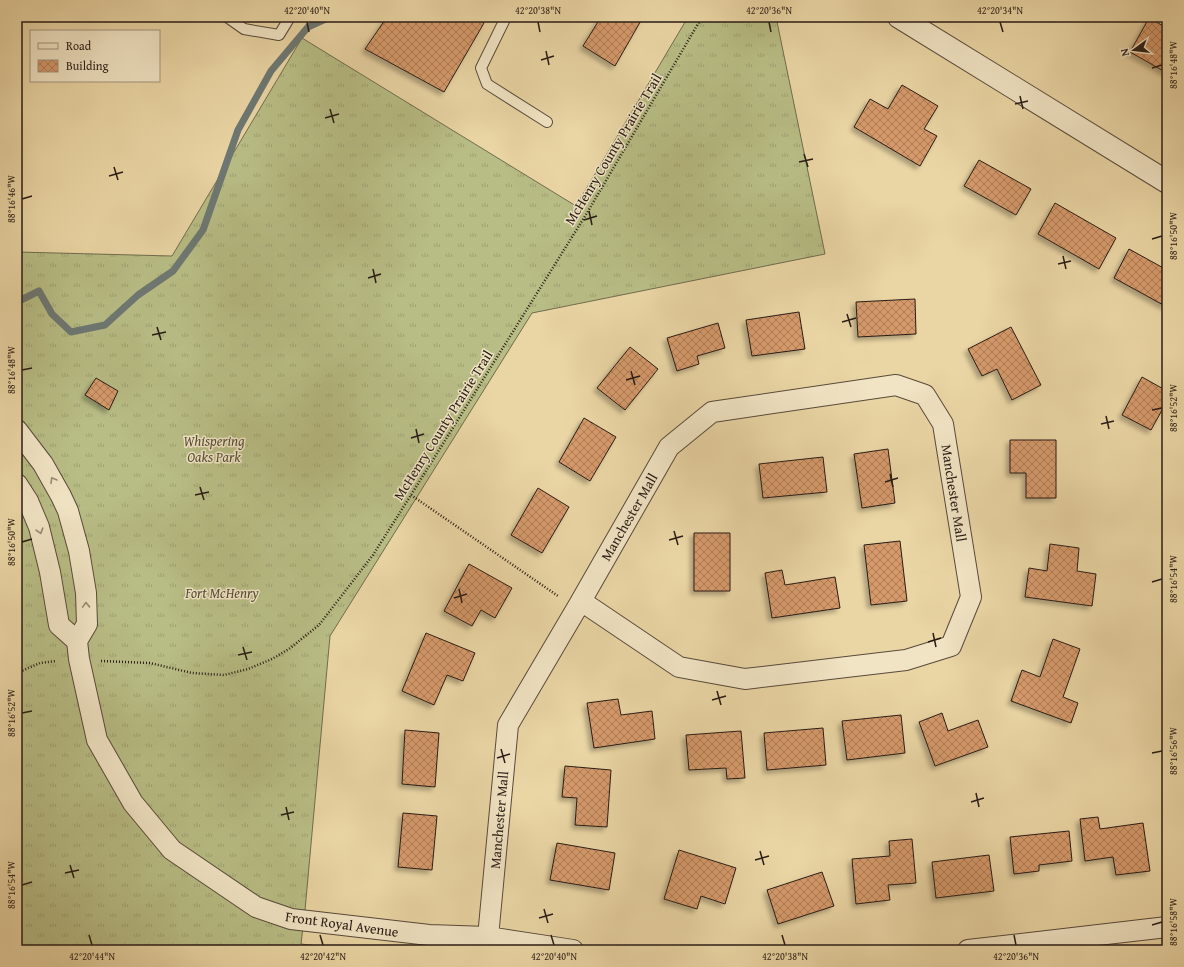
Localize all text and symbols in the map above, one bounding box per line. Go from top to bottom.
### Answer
text: 42°20'40"N [284,3,330,18]
text: 42°20'38"N [515,3,561,18]
text: 42°20'36"N [746,3,792,18]
text: 42°20'34"N [977,3,1023,18]
legend [30,30,160,82]
north arrow [1114,30,1154,70]
text: Road [66,37,92,54]
text: 88°16'48"W [1166,41,1181,89]
text: N [1115,46,1133,58]
text: Building [66,57,109,74]
street label: McHenry County Prairie Trail [560,69,666,228]
text: 88°16'46"W [4,175,19,223]
text: 88°16'50"W [1166,212,1181,260]
text: 88°16'48"W [4,346,19,394]
street label: McHenry County Prairie Trail [389,346,497,504]
text: 88°16'52"W [1166,384,1181,432]
park label: Whispering Oaks Park [183,431,245,467]
street label: Manchester Mall [936,443,972,543]
street label: Manchester Mall [596,469,662,565]
one-way arrow [50,477,57,484]
text: 88°16'50"W [4,518,19,566]
one-way arrow [35,528,44,535]
text: 88°16'54"W [1166,555,1181,603]
park label: Fort McHenry [184,583,259,603]
one-way arrow [82,602,90,608]
text: 88°16'52"W [4,689,19,737]
text: 88°16'56"W [1166,727,1181,775]
street label: Manchester Mall [485,770,513,870]
text: 88°16'54"W [4,861,19,909]
text: 88°16'58"W [1166,898,1181,946]
street label: Front Royal Avenue [284,906,400,942]
text: 42°20'44"N [69,949,115,964]
text: 42°20'42"N [300,949,346,964]
text: 42°20'40"N [531,949,577,964]
text: 42°20'38"N [762,949,808,964]
text: 42°20'36"N [993,949,1039,964]

